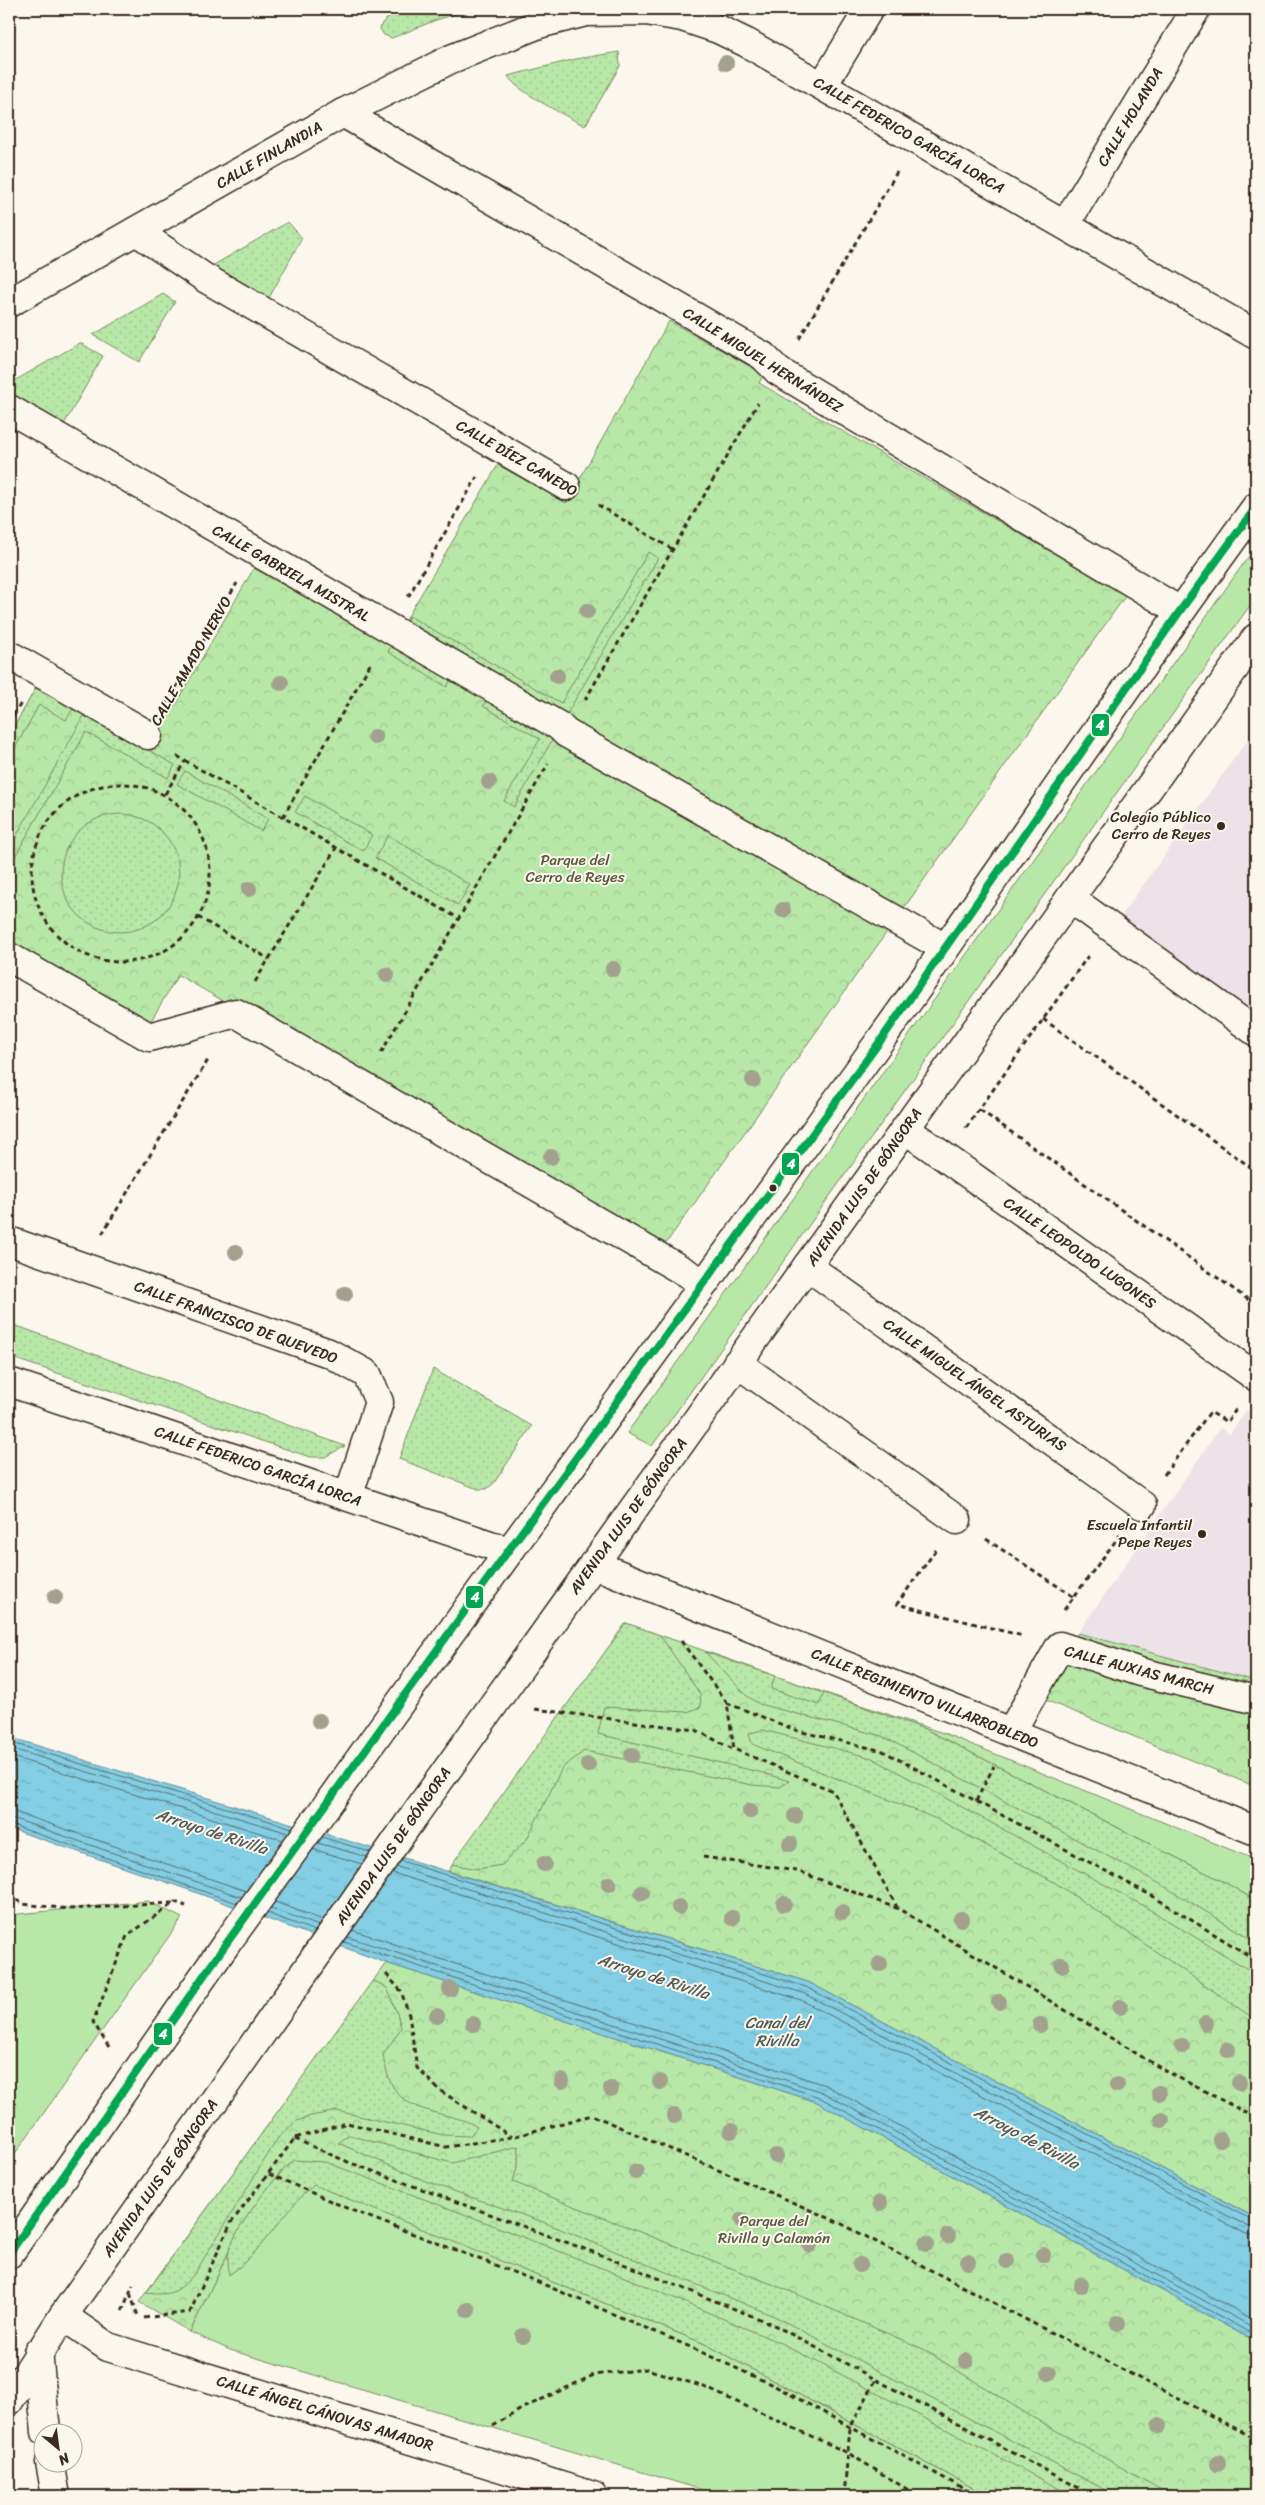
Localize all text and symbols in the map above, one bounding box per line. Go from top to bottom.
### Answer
street label: CALLE HOLANDA [1090,62,1170,172]
street label: CALLE FEDERICO GARCÍA LORCA [808,69,1010,201]
street label: CALLE FINLANDIA [211,114,327,196]
street label: CALLE MIGUEL HERNÁNDEZ [678,300,849,420]
street label: CALLE DÍEZ CANEDO [451,412,583,504]
street label: CALLE GABRIELA MISTRAL [207,517,375,629]
street label: CALLE AMADO NERVO [143,591,239,731]
line badge: 4 [1091,713,1110,737]
text: 4 [1095,713,1105,738]
place label: Colegio Público Cerro de Reyes [1110,804,1212,847]
marker: Colegio Público Cerro de Reyes [1215,820,1227,832]
park label: Parque del Cerro de Reyes [525,847,625,890]
street label: AVENIDA LUIS DE GÓNGORA [799,1102,929,1272]
line badge: 4 [781,1152,800,1176]
text: 4 [786,1152,796,1177]
unlabelled marker [768,1183,778,1193]
street label: CALLE LEOPOLDO LUGONES [998,1190,1163,1316]
street label: CALLE FRANCISCO DE QUEVEDO [130,1273,342,1371]
street label: CALLE MIGUEL ÁNGEL ASTURIAS [878,1311,1073,1459]
street label: CALLE FEDERICO GARCÍA LORCA [151,1418,365,1514]
street label: AVENIDA LUIS DE GÓNGORA [562,1432,694,1601]
place label: Escuela Infantil Pepe Reyes [1087,1512,1193,1555]
marker: Escuela Infantil Pepe Reyes [1196,1528,1208,1540]
line badge: 4 [465,1585,484,1609]
text: 4 [470,1585,480,1610]
street label: CALLE AUXIAS MARCH [1061,1638,1217,1703]
street label: CALLE REGIMIENTO VILLARROBLEDO [807,1640,1043,1756]
street label: AVENIDA LUIS DE GÓNGORA [328,1761,458,1931]
water label: Arroyo de Rivilla [151,1800,273,1864]
water label: Arroyo de Rivilla [593,1945,715,2009]
water label: Canal del Rivilla [745,2008,812,2055]
line badge: 4 [153,2022,173,2046]
text: 4 [158,2022,168,2047]
street label: AVENIDA LUIS DE GÓNGORA [95,2093,225,2263]
water label: Arroyo de Rivilla [968,2097,1086,2178]
park label: Parque del Rivilla y Calamón [718,2208,830,2251]
street label: CALLE ÁNGEL CÁNOVAS AMADOR [213,2368,437,2458]
north arrow [32,2422,82,2472]
text: N [53,2445,75,2472]

